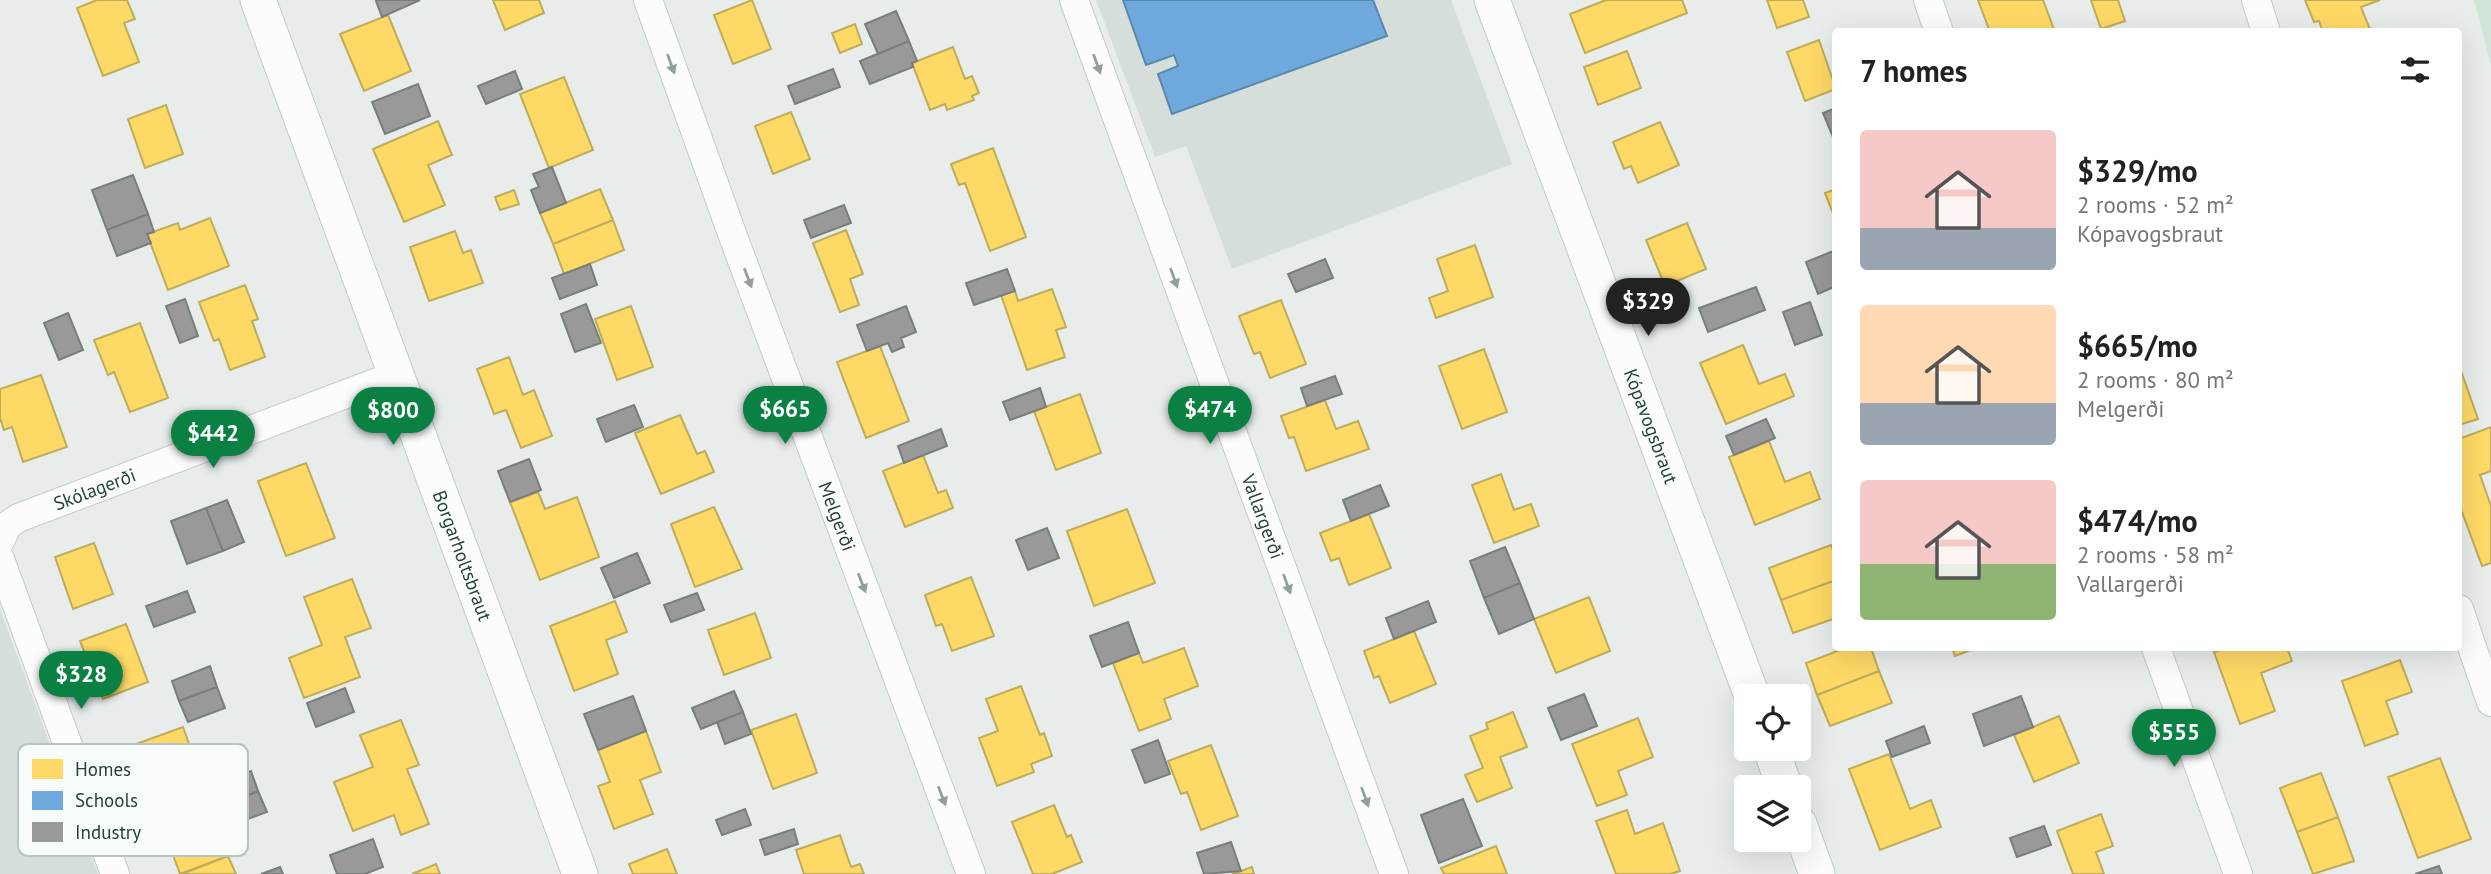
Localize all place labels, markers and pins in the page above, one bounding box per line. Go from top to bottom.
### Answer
pin: $329 [1607,278,1689,338]
pin: $665 [744,386,826,446]
pin: $474 [1169,386,1251,446]
pin: $800 [352,388,434,447]
pin: $442 [172,410,254,470]
pin: $328 [40,652,122,711]
pin: $555 [2133,710,2215,769]

